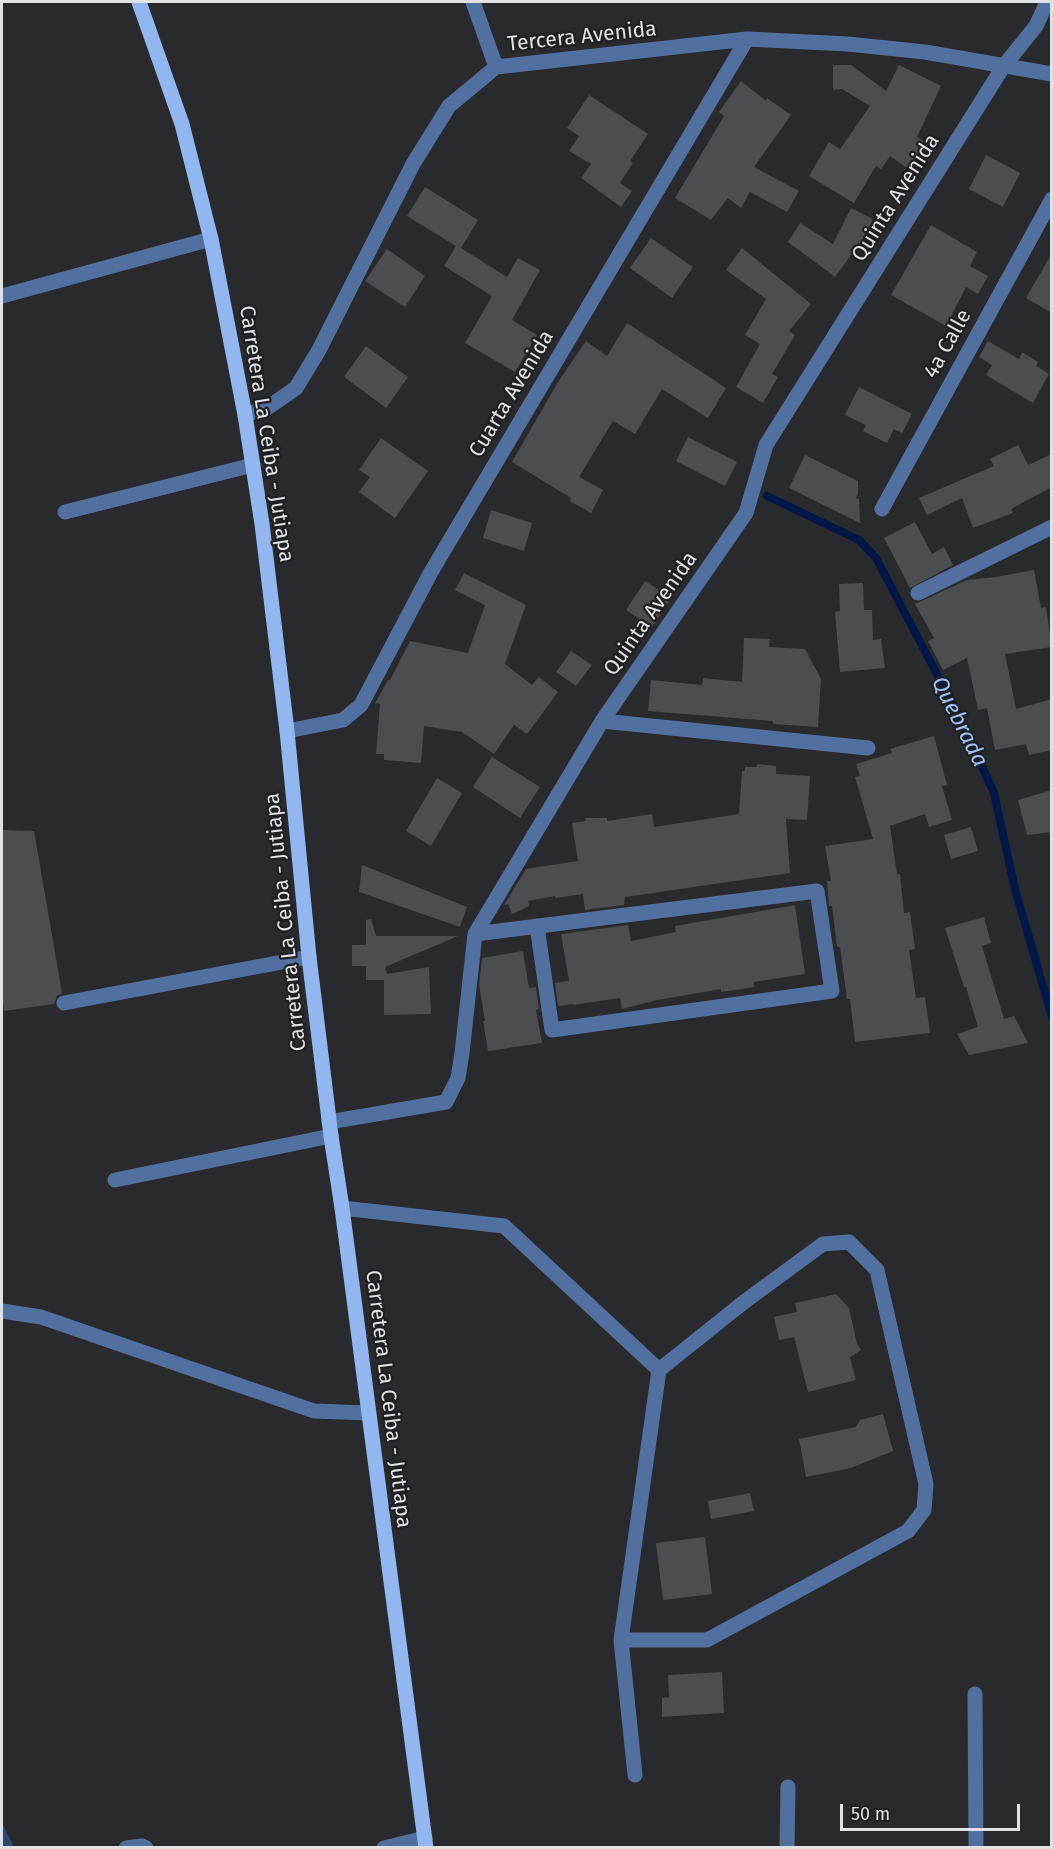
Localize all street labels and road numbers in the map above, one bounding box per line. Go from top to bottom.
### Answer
street label: Tercera Avenida [506,17,658,57]
street label: Quinta Avenida [847,130,945,266]
street label: Carretera La Ceiba - Jutiapa [233,304,299,564]
street label: 4a Calle [919,305,977,383]
street label: Cuarta Avenida [464,326,560,462]
street label: Quinta Avenida [599,547,703,681]
street label: Carretera La Ceiba - Jutiapa [260,792,312,1052]
street label: Carretera La Ceiba - Jutiapa [360,1269,416,1529]

